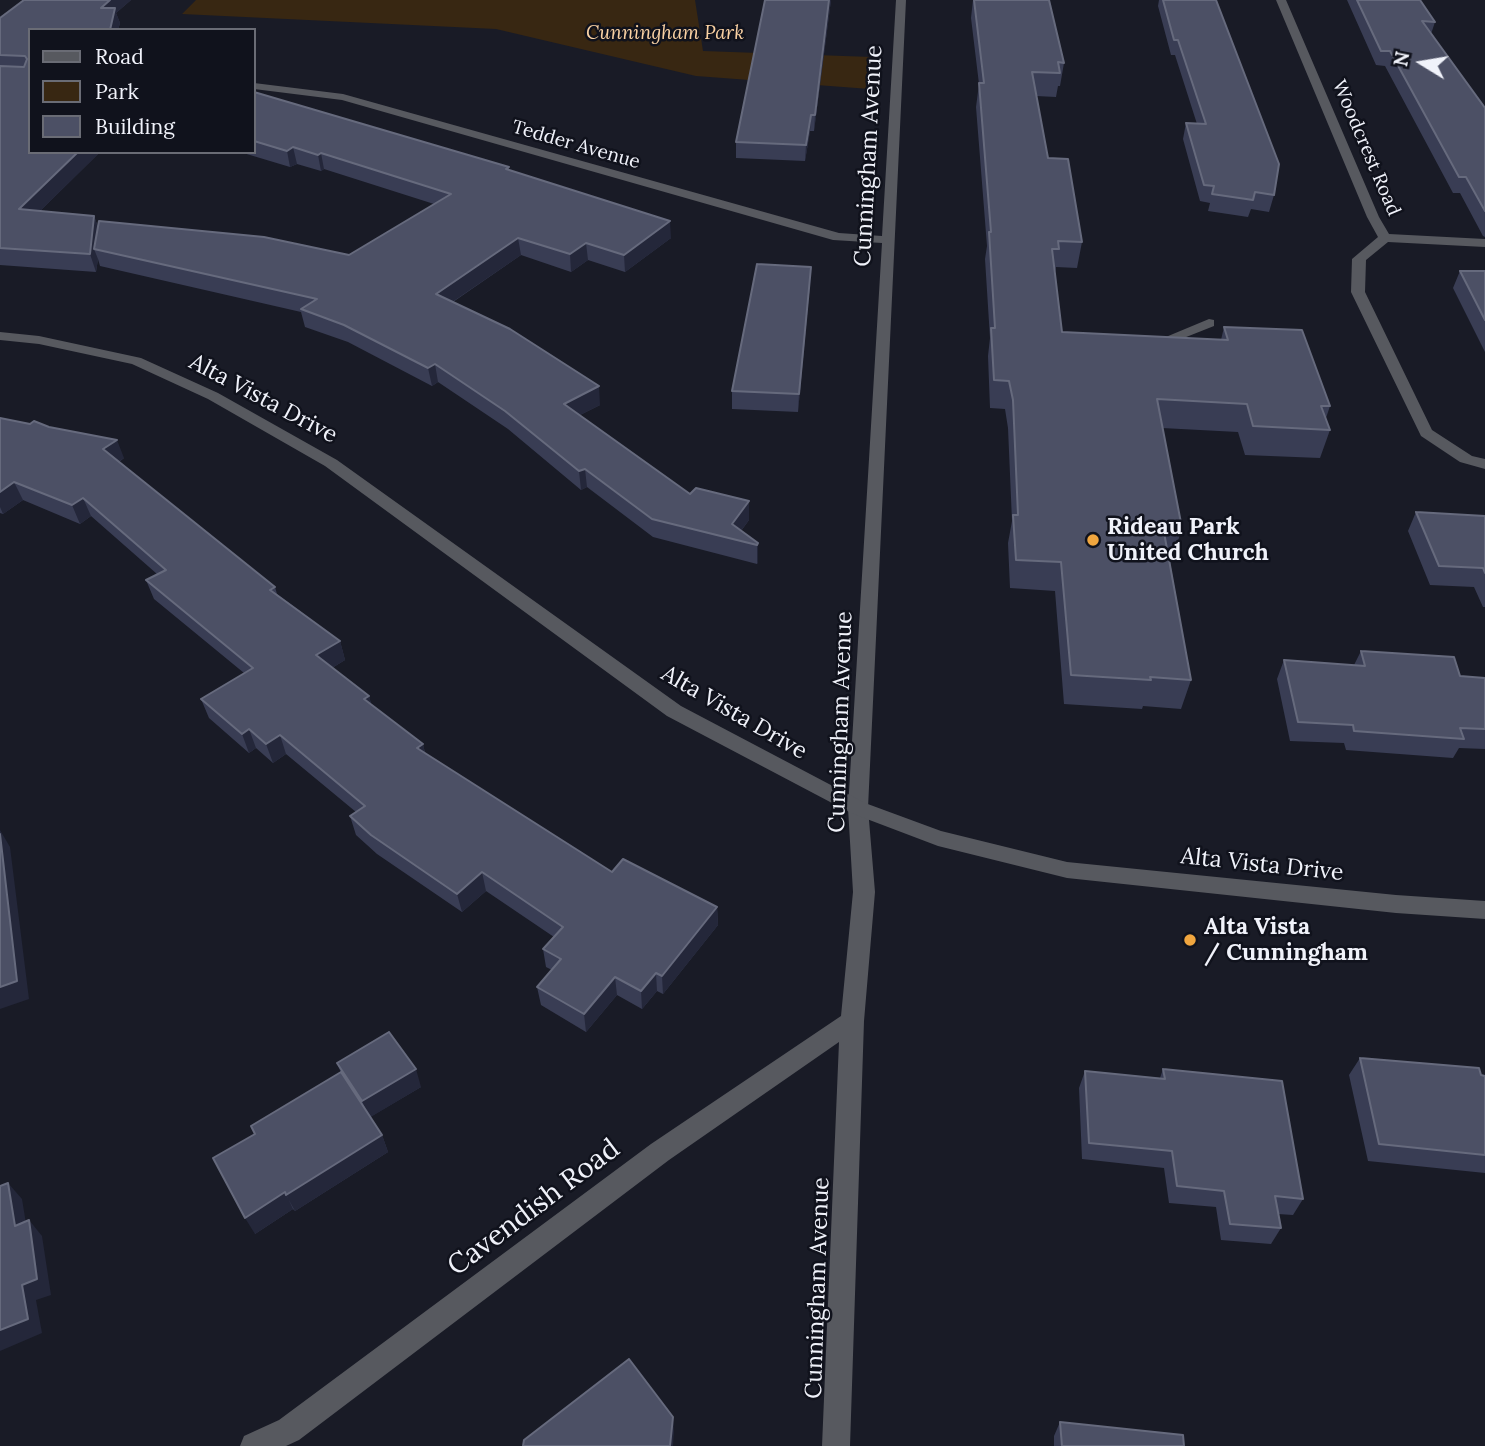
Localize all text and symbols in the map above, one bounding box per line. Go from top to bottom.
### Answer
park label: Cunningham Park [586,23,744,45]
legend [28,28,256,154]
north arrow [1387,28,1457,98]
text: Road [95,43,144,70]
street label: Cunningham Avenue [849,45,889,267]
text: N [1388,49,1415,68]
street label: Woodcrest Road [1327,77,1405,219]
text: Park [95,78,139,105]
text: Building [95,113,175,140]
street label: Tedder Avenue [509,116,643,174]
street label: Alta Vista Drive [184,348,342,450]
place label: Rideau Park United Church [1107,513,1269,567]
marker: Rideau Park United Church [1085,532,1101,548]
street label: Cunningham Avenue [823,611,859,833]
street label: Alta Vista Drive [656,660,812,766]
street label: Alta Vista Drive [1179,843,1345,887]
place label: Alta Vista / Cunningham [1204,913,1368,967]
marker: Alta Vista / Cunningham [1182,932,1198,948]
street label: Cavendish Road [441,1132,627,1284]
street label: Cunningham Avenue [800,1177,836,1399]

